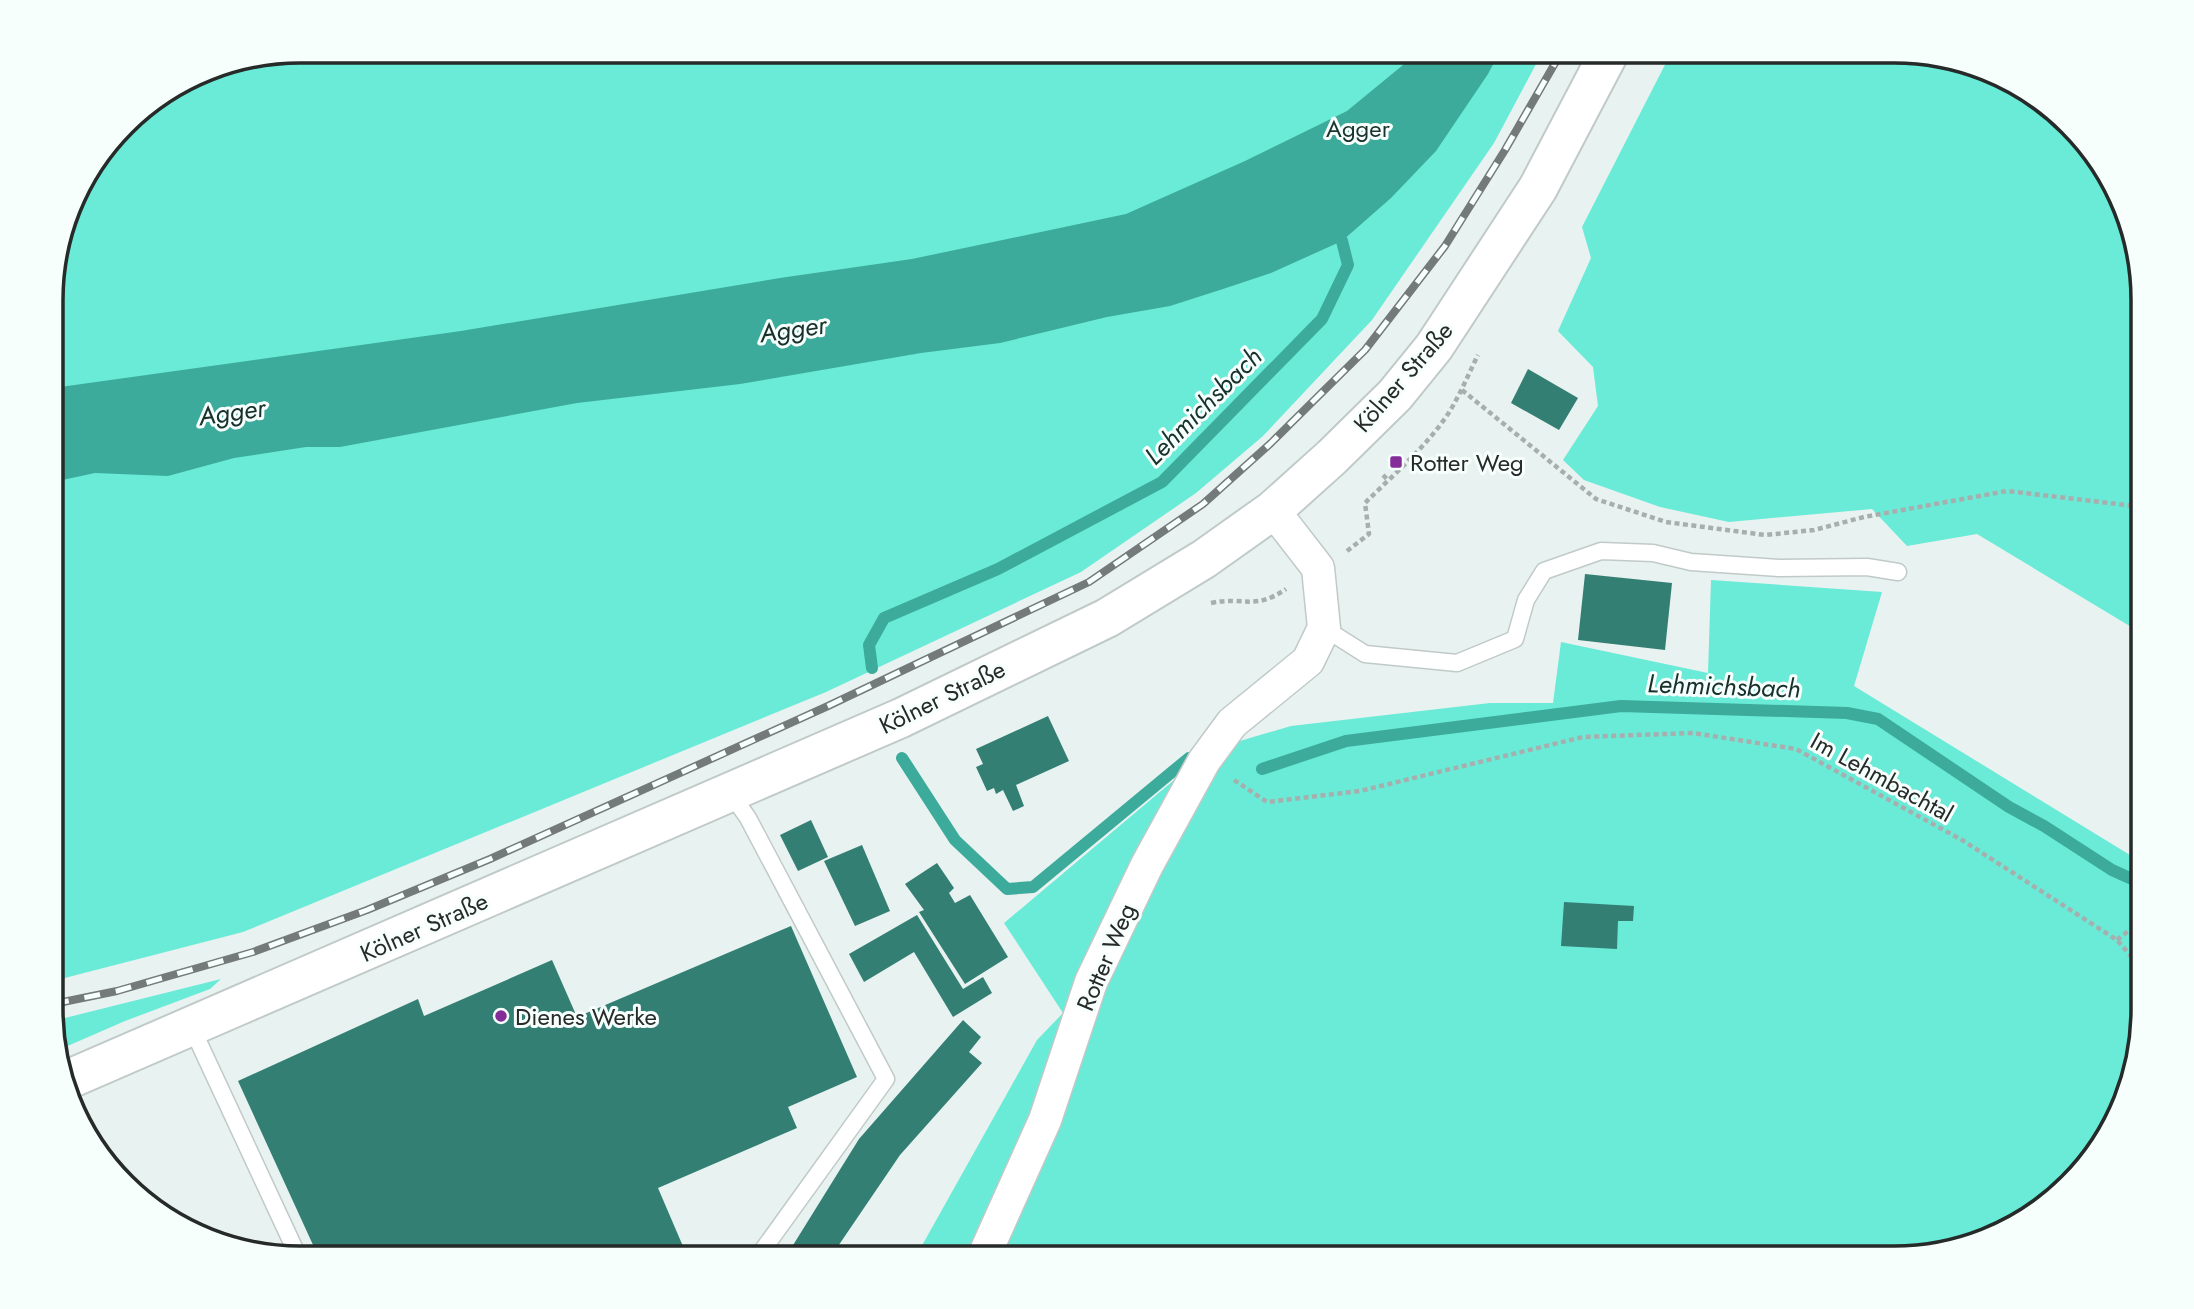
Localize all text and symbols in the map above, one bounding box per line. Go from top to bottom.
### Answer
park label: Agger [1326,111,1391,146]
water label: Agger [756,305,830,353]
street label: Kölner Straße [1345,314,1461,440]
water label: Lehmichsbach [1135,338,1271,474]
water label: Agger [195,388,269,436]
place label: Rotter Weg [1410,445,1524,480]
marker: Rotter Weg [1388,454,1404,470]
street label: Kölner Straße [873,651,1011,743]
water label: Lehmichsbach [1647,664,1801,708]
street label: Im Lehmbachtal [1804,723,1960,831]
street label: Kölner Straße [355,883,493,971]
street label: Rotter Weg [1068,898,1144,1016]
place label: Dienes Werke [515,999,657,1034]
marker: Dienes Werke [493,1008,509,1024]

